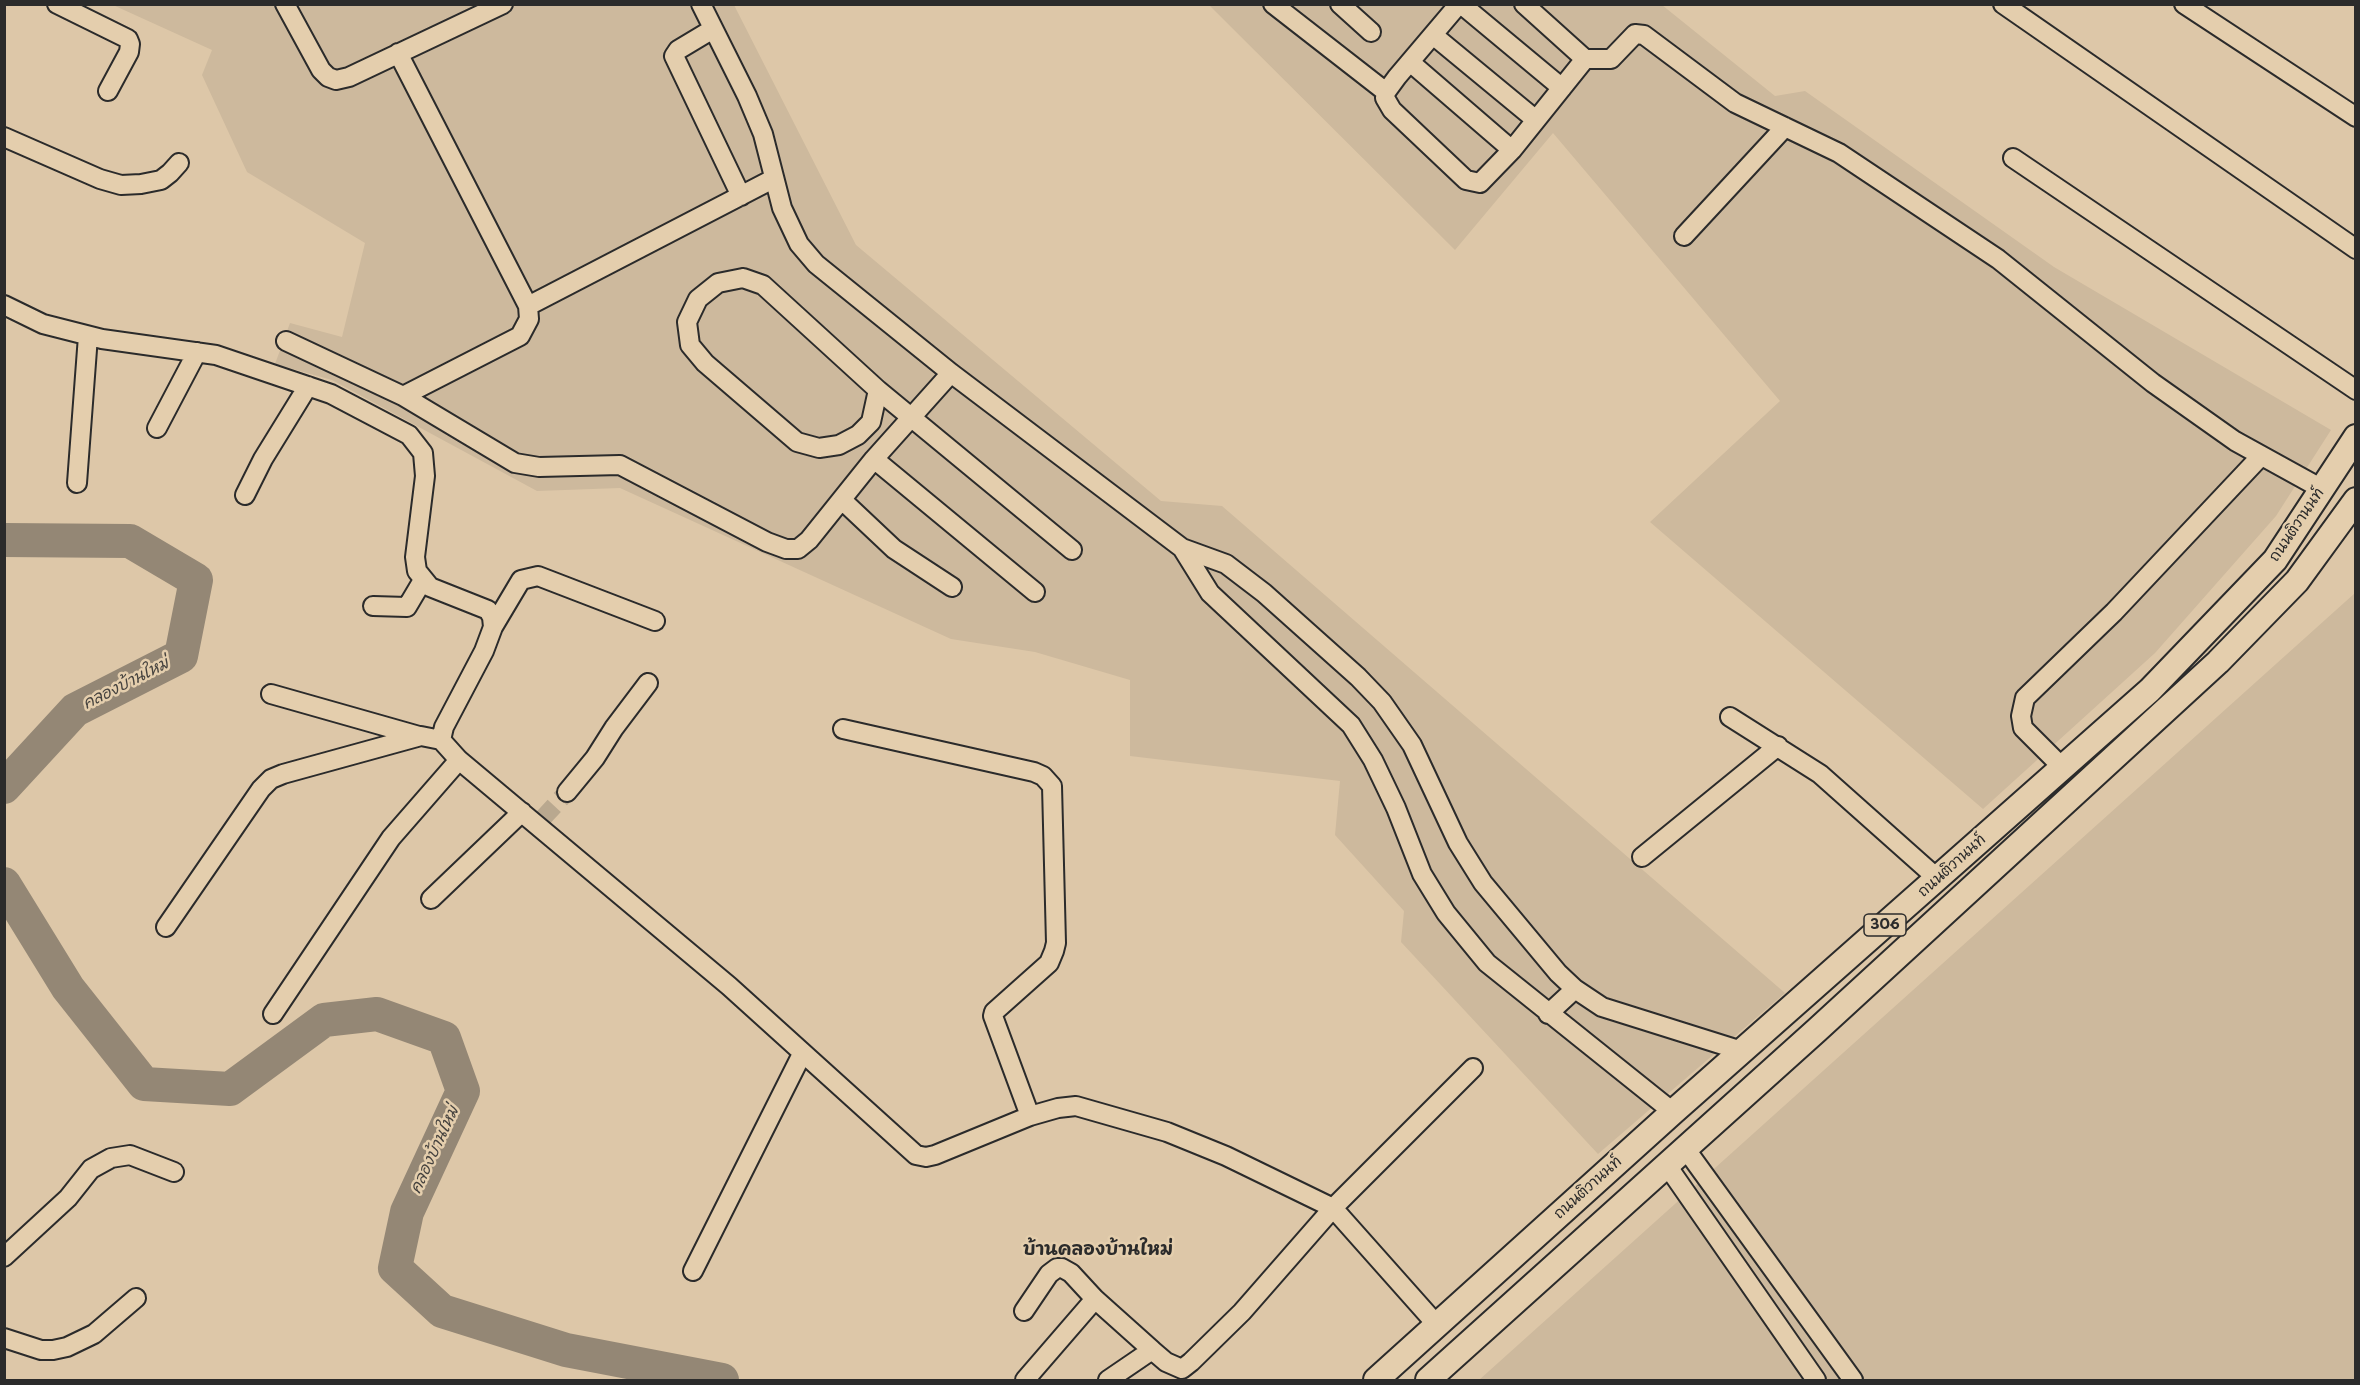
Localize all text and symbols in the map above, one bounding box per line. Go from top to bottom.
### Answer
street label: ถนนติวานนท์ [2266,485,2328,565]
water label: คลองบ้านใหม่ [80,654,172,714]
street label: ถนนติวานนท์ [1914,831,1990,901]
road number: 306 [1864,914,1906,936]
water label: คลองบ้านใหม่ [406,1103,464,1197]
street label: ถนนติวานนท์ [1550,1153,1626,1223]
district label: บ้านคลองบ้านใหม่ [1023,1239,1173,1261]

